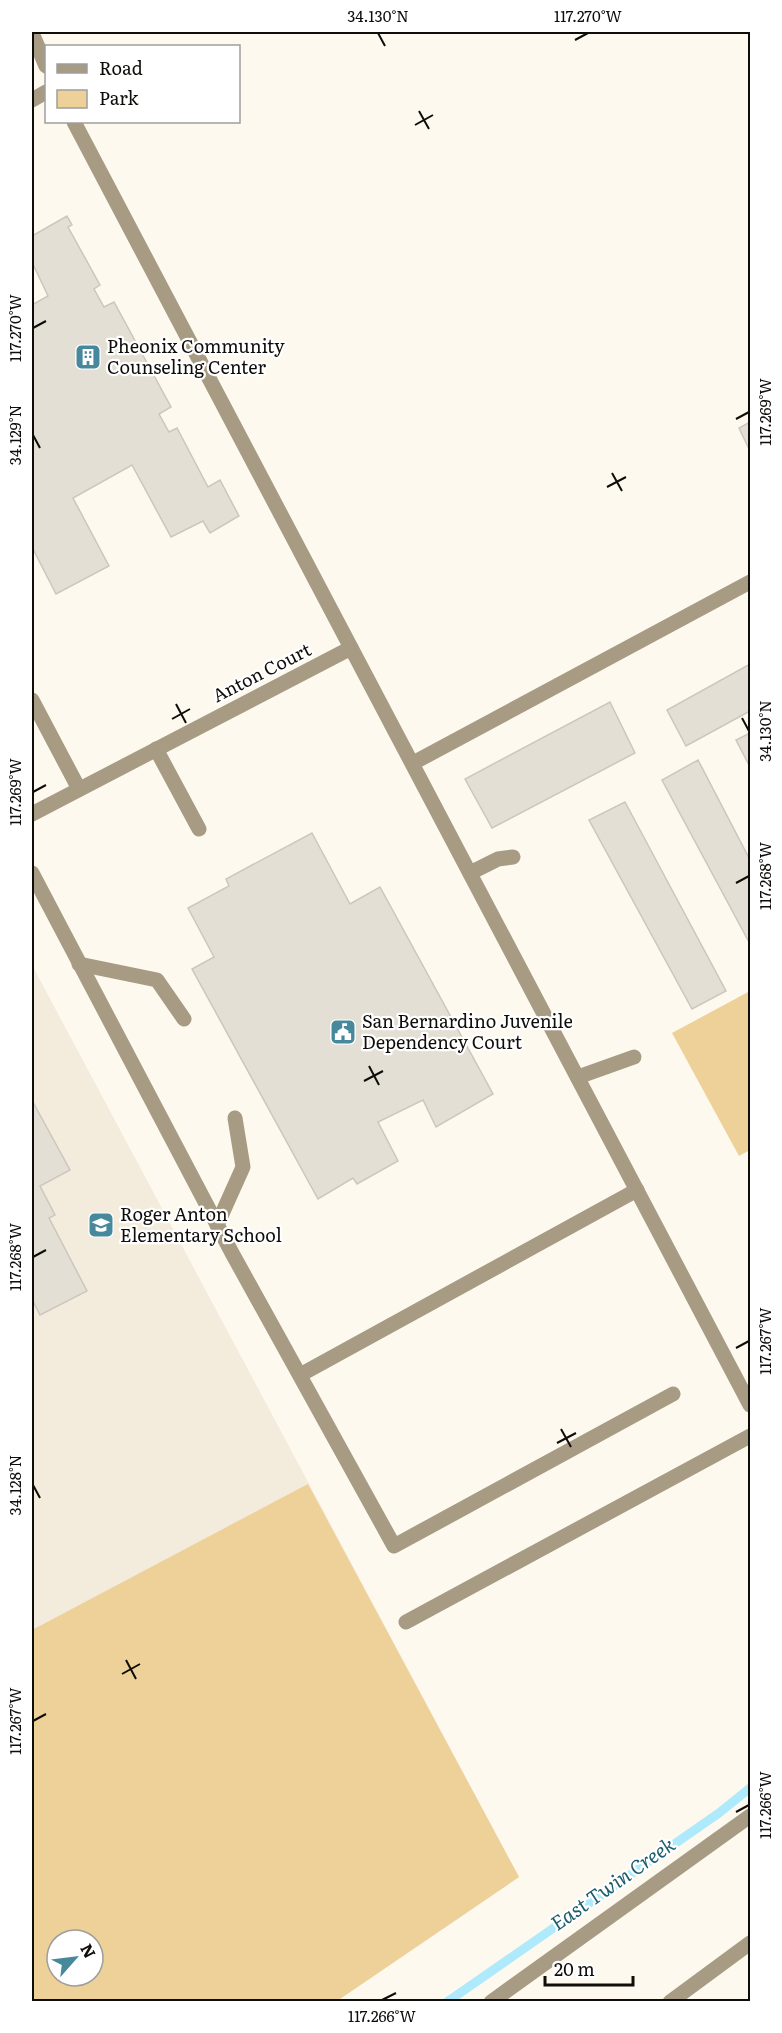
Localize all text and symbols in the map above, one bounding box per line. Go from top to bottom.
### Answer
text: 34.130°N [347,4,409,27]
text: 117.270°W [554,4,623,27]
legend [45,45,240,123]
text: Road [99,54,143,81]
text: Park [99,84,140,111]
text: 117.270°W [3,293,26,362]
place label: Pheonix Community Counseling Center [107,332,285,380]
building icon: Pheonix Community Counseling Center [73,342,103,372]
text: 117.269°W [753,378,776,446]
text: 34.129°N [3,405,26,465]
street label: Anton Court [207,635,316,708]
text: 34.130°N [753,700,776,762]
text: 117.269°W [3,758,26,826]
text: 117.268°W [753,841,776,910]
place label: San Bernardino Juvenile Dependency Court [362,1007,573,1055]
public building icon: San Bernardino Juvenile Dependency Court [328,1017,358,1047]
place label: Roger Anton Elementary School [120,1200,282,1248]
school or university icon: Roger Anton Elementary School [86,1210,116,1240]
text: 117.268°W [3,1222,26,1291]
text: 117.267°W [753,1307,776,1375]
text: 34.128°N [3,1455,26,1515]
text: 117.267°W [3,1687,26,1755]
text: 117.266°W [753,1770,776,1839]
water label: East Twin Creek [543,1828,680,1937]
north arrow [45,1928,105,1988]
text: N [75,1939,103,1962]
scale bar [545,1949,634,1987]
text: 20 m [554,1955,595,1982]
text: 117.266°W [348,2004,417,2027]

